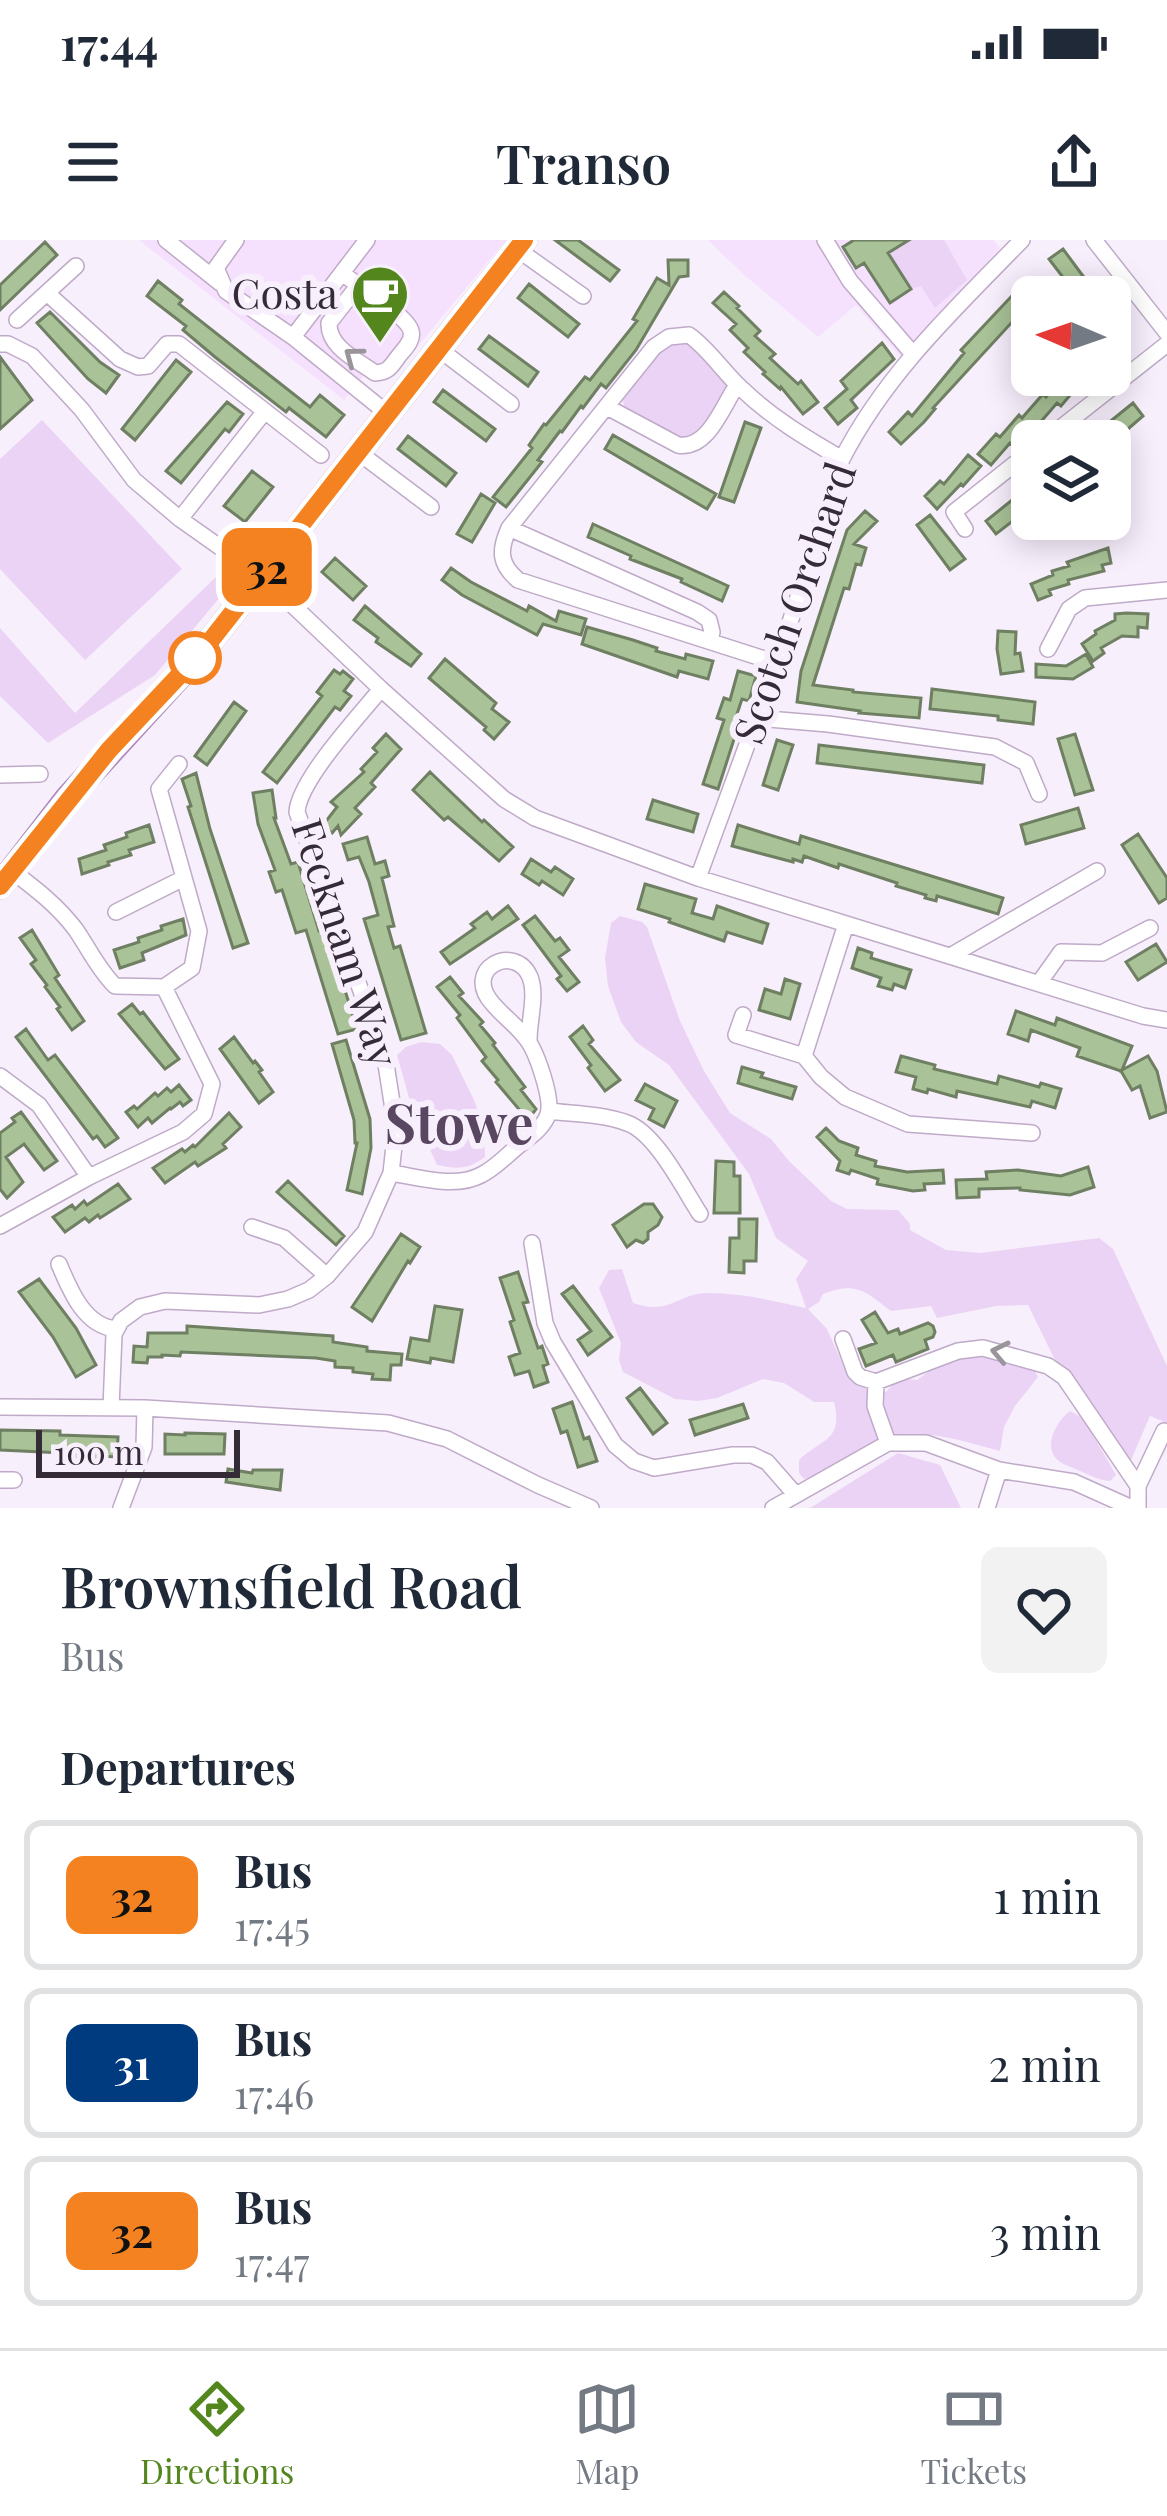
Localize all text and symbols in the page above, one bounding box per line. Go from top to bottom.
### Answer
text: 17:44 [60,12,158,72]
text: Transo [496,126,671,198]
icon: menu [60,129,126,195]
icon: share [1041,129,1107,195]
cafe icon: Costa [349,263,411,345]
place label: Costa [232,264,338,320]
north arrow [1011,276,1131,396]
map controls [1011,276,1131,540]
one-way arrow [344,349,366,370]
button: layers [1011,420,1131,540]
street label: Scotch Orchard [719,454,867,750]
line badge: 32 [213,528,321,606]
text: 32 [246,539,288,595]
unlabelled marker [170,633,220,683]
street label: Fecknam Way [280,811,413,1074]
district label: Stowe [384,1086,534,1158]
one-way arrow [990,1341,1010,1366]
scale bar [36,1424,240,1477]
text: 100 m [54,1429,143,1473]
text: Brownsfield Road [60,1546,522,1622]
button: heart [981,1547,1107,1673]
text: Bus [60,1629,124,1681]
text: Departures [60,1736,296,1796]
text: Bus [234,1839,312,1899]
text: 1 min [993,1865,1101,1925]
text: 32 [111,1867,153,1923]
text: 17:45 [234,1899,310,1951]
text: Bus [234,2007,312,2067]
text: 2 min [988,2033,1101,2093]
text: 31 [114,2035,150,2091]
text: 17:46 [234,2067,314,2119]
text: Bus [234,2175,312,2235]
text: 3 min [989,2201,1101,2261]
text: 32 [111,2203,153,2259]
text: 17:47 [234,2235,309,2287]
tab: Directions [140,2376,294,2492]
tab: Map [574,2376,640,2492]
tab: Tickets [920,2376,1027,2492]

